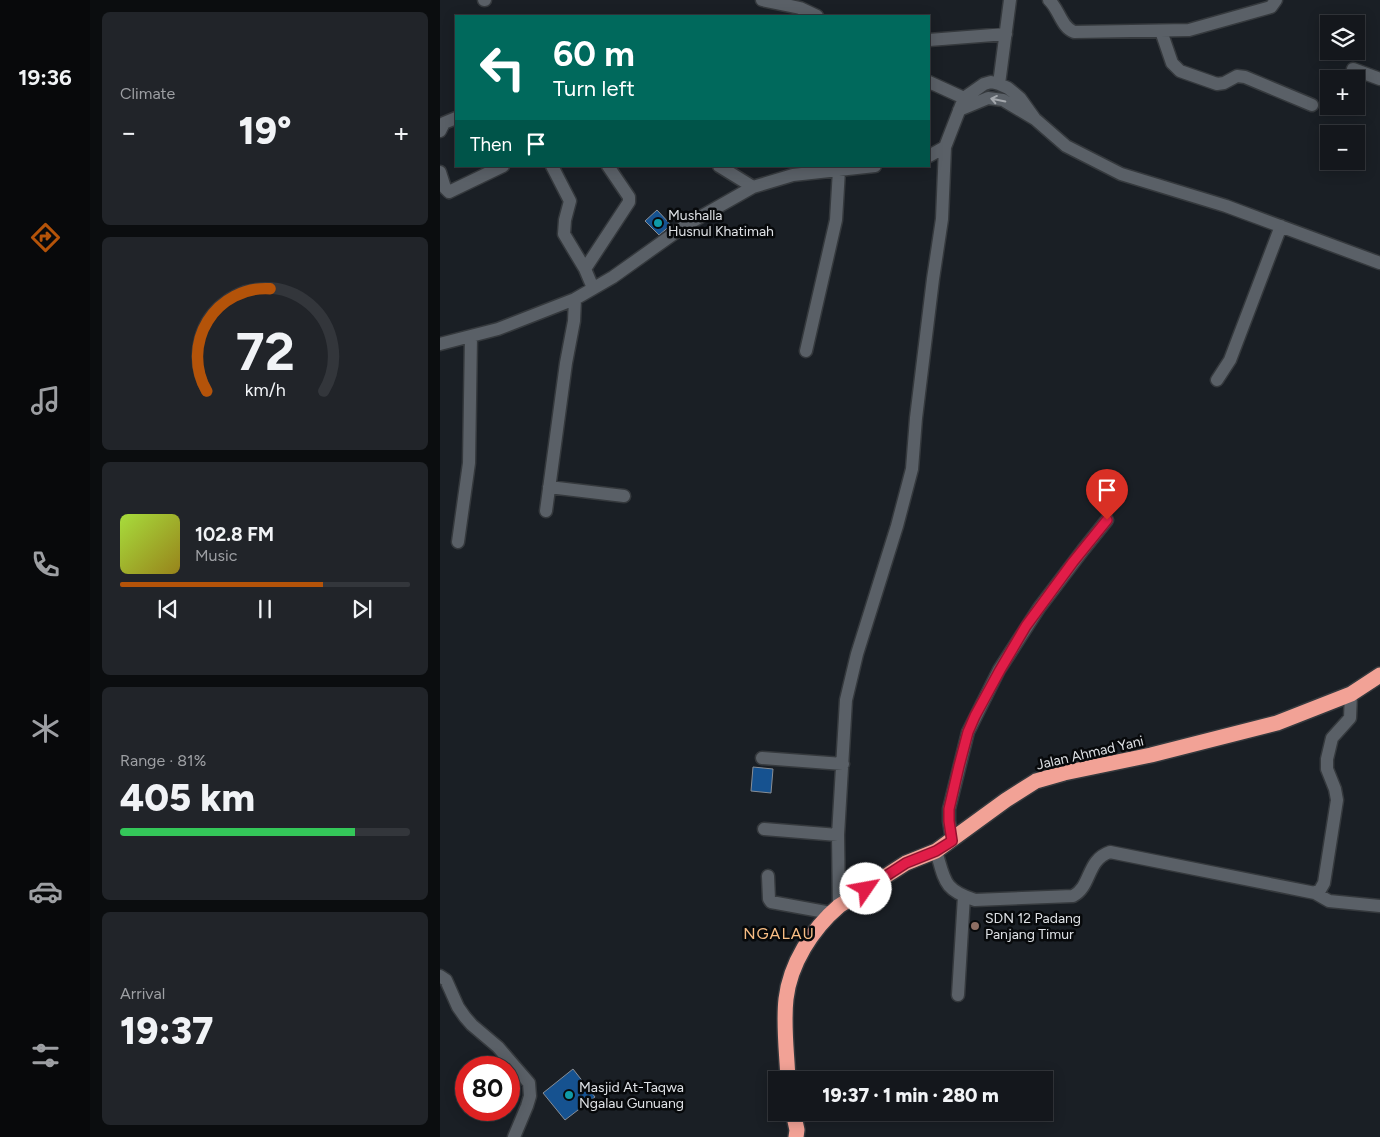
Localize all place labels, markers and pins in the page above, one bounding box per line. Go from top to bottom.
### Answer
place label: Mushalla Husnul Khatimah [668,207,774,240]
marker: Mushalla Husnul Khatimah [652,217,664,229]
pin [1086,469,1128,520]
place label: SDN 12 Padang Panjang Timur [985,910,1081,943]
marker: SDN 12 Padang Panjang Timur [969,920,981,932]
place label: Masjid At-Taqwa Ngalau Gunuang [579,1079,684,1112]
marker: Masjid At-Taqwa Ngalau Gunuang [563,1089,575,1101]

